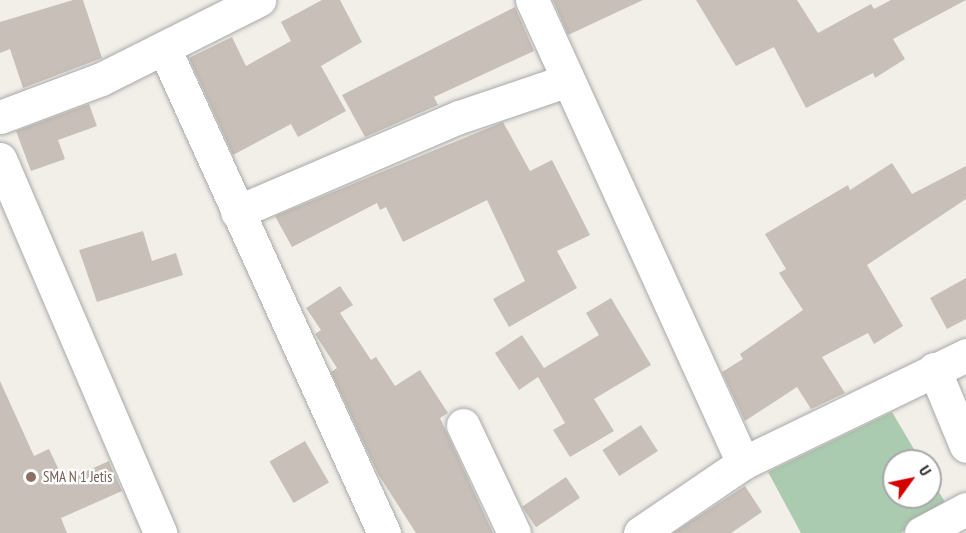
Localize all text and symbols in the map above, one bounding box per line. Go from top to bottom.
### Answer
north arrow [882,449,942,509]
text: U [915,461,936,479]
place label: SMA N 1 Jetis [43,468,113,486]
marker: SMA N 1 Jetis [24,470,38,484]

